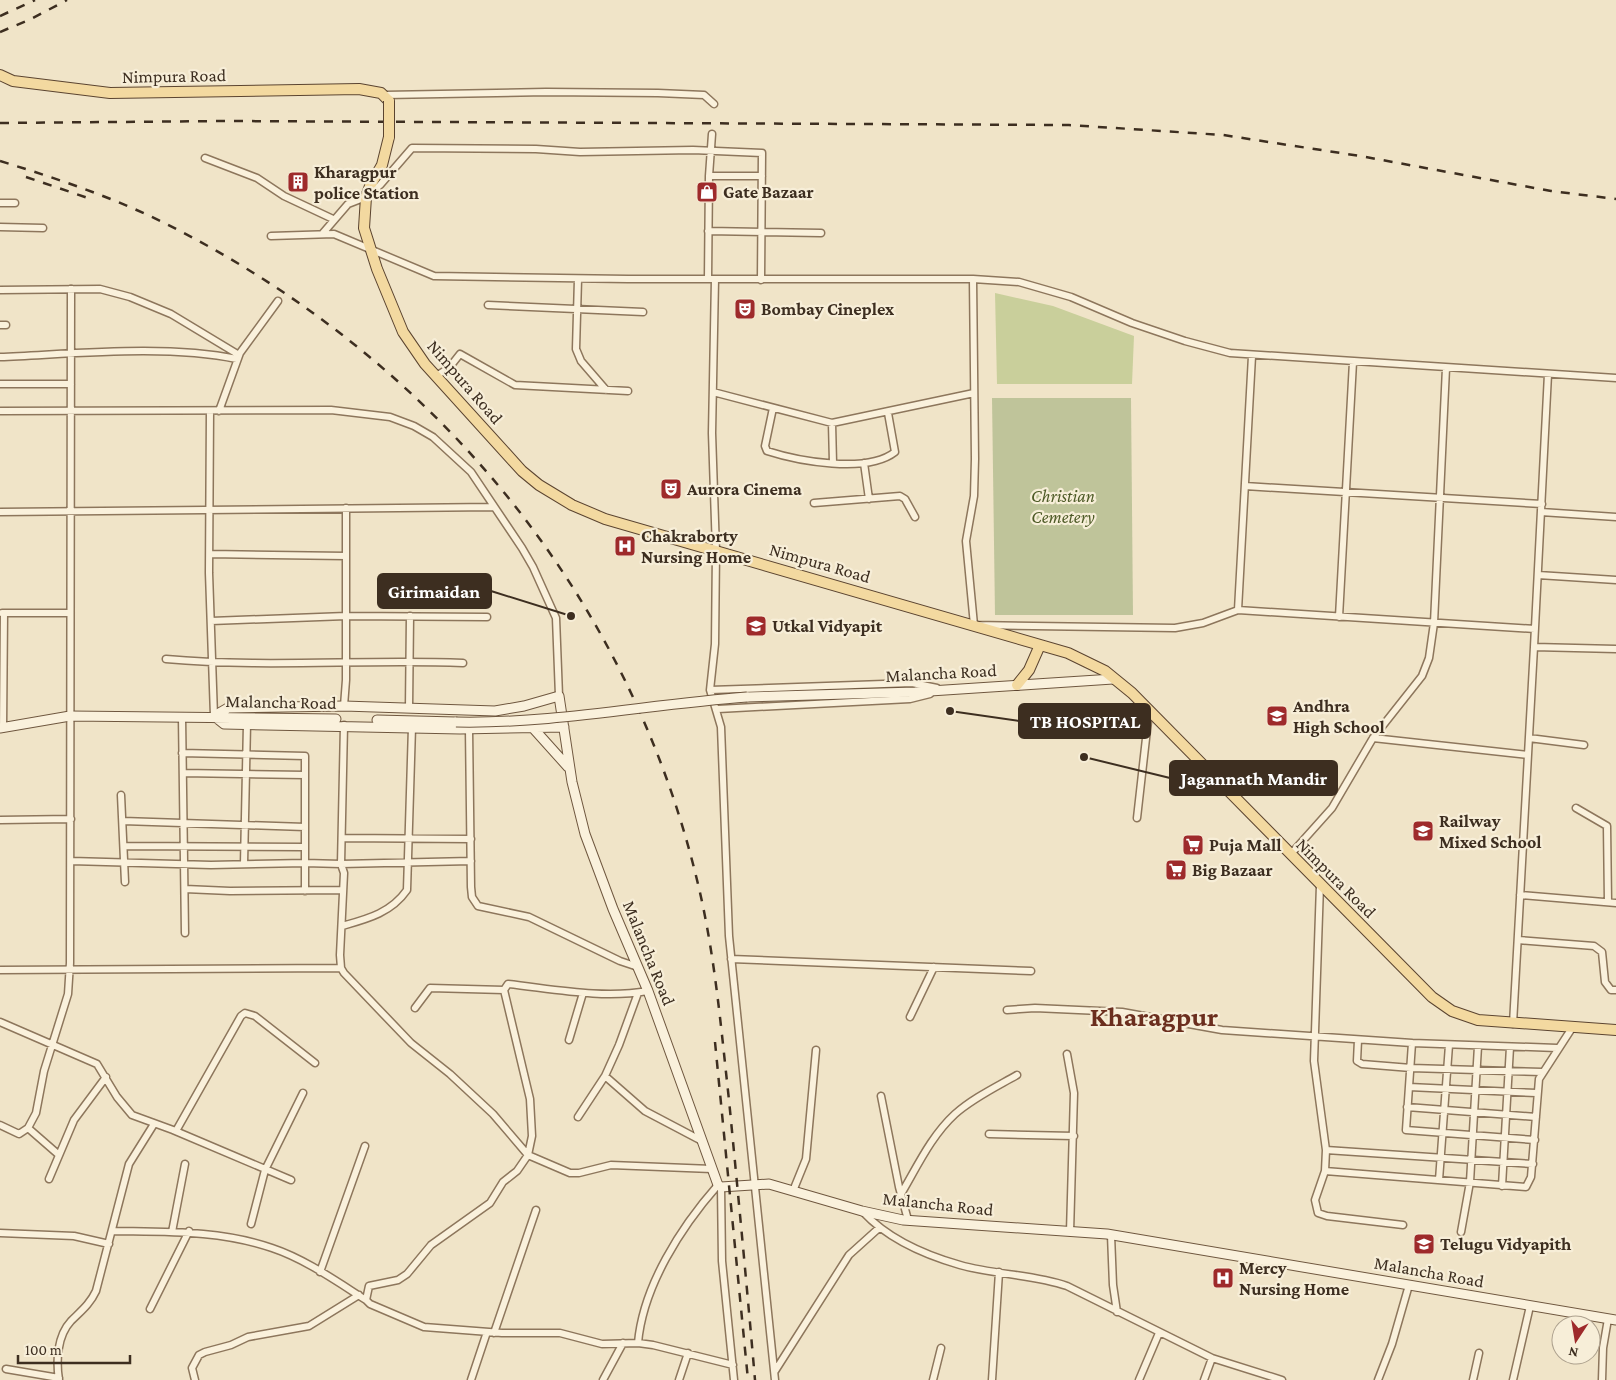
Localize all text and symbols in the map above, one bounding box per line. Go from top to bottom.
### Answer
street label: Nimpura Road [122,65,227,87]
place label: Kharagpur police Station [314,162,420,203]
building icon: Kharagpur police Station [286,170,310,194]
shop icon: Gate Bazaar [695,180,719,204]
place label: Gate Bazaar [723,182,814,202]
theatre icon: Bombay Cineplex [733,297,757,321]
place label: Bombay Cineplex [761,299,895,319]
street label: Nimpura Road [423,336,507,428]
theatre icon: Aurora Cinema [659,477,683,501]
place label: Aurora Cinema [686,479,802,499]
park label: Christian Cemetery [1031,486,1095,527]
place label: Chakraborty Nursing Home [641,526,751,567]
hospital icon: Chakraborty Nursing Home [613,534,637,558]
street label: Nimpura Road [767,539,873,587]
callout: Girimaidan [378,574,491,608]
text: Girimaidan [388,581,480,602]
school or university icon: Utkal Vidyapit [744,614,768,638]
place label: Utkal Vidyapit [772,616,883,636]
street label: Malancha Road [885,660,998,686]
street label: Malancha Road [225,691,337,713]
place label: Andhra High School [1292,696,1385,737]
callout: TB HOSPITAL [1019,704,1150,738]
school or university icon: Andhra High School [1265,704,1289,728]
text: TB HOSPITAL [1030,711,1141,732]
callout: Jagannath Mandir [1170,761,1337,795]
text: Jagannath Mandir [1179,768,1328,789]
place label: Railway Mixed School [1439,811,1542,852]
school or university icon: Railway Mixed School [1411,819,1435,843]
supermarket icon: Puja Mall [1181,833,1205,857]
street label: Nimpura Road [1292,834,1380,922]
place label: Puja Mall [1209,835,1281,856]
supermarket icon: Big Bazaar [1164,858,1188,882]
place label: Big Bazaar [1192,860,1273,880]
street label: Malancha Road [619,898,679,1009]
district label: Kharagpur [1090,1001,1218,1032]
street label: Malancha Road [882,1188,995,1220]
school or university icon: Telugu Vidyapith [1412,1232,1436,1256]
place label: Telugu Vidyapith [1440,1234,1572,1254]
street label: Malancha Road [1372,1252,1486,1292]
place label: Mercy Nursing Home [1239,1258,1349,1299]
hospital icon: Mercy Nursing Home [1211,1266,1235,1290]
north arrow [1551,1315,1601,1365]
scale bar [18,1332,130,1364]
text: 100 m [25,1342,62,1358]
text: N [1567,1344,1580,1362]

